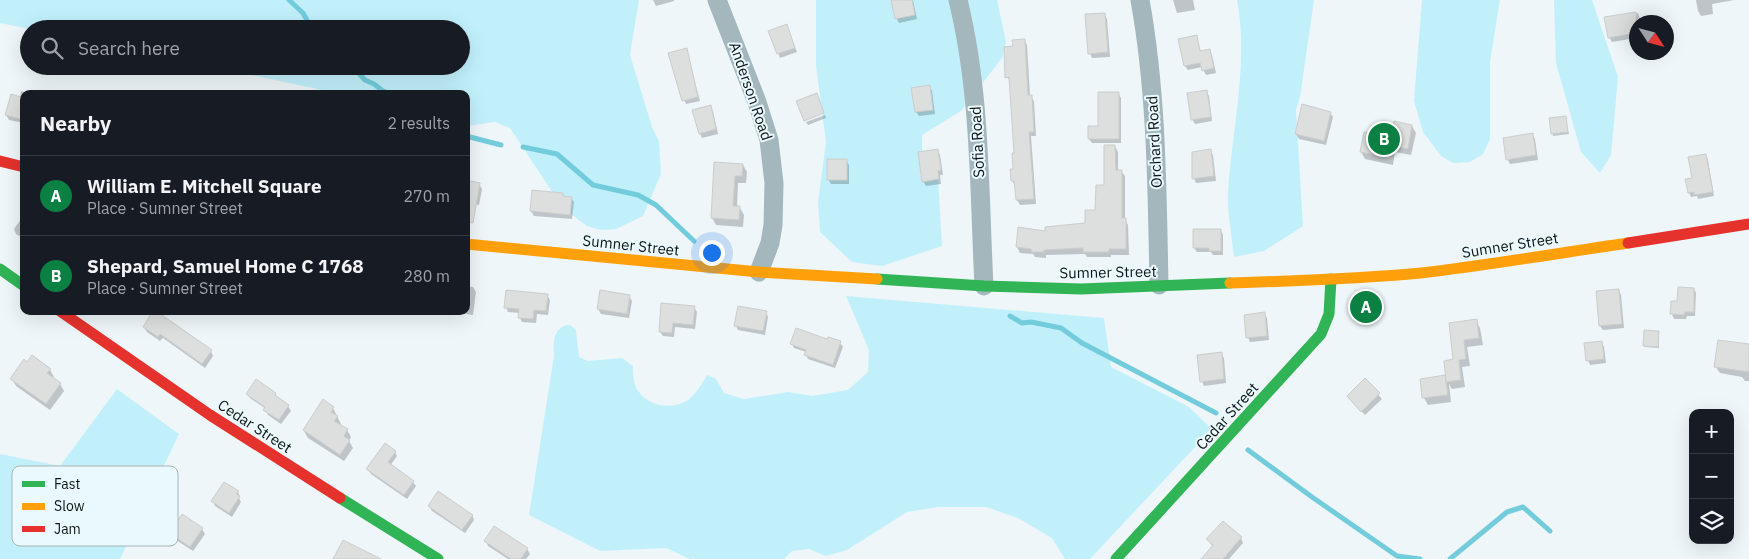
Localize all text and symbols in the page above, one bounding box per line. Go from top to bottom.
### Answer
north arrow [1629,15,1674,60]
search box [20,20,470,75]
icon: search [38,34,66,62]
text: Search here [78,36,180,60]
street label: Anderson Road [725,39,777,143]
street label: Orchard Road [1142,95,1166,189]
street label: Sofia Road [966,106,988,178]
text: Nearby [40,109,111,137]
text: 2 results [387,113,450,133]
pin: B [1368,120,1400,158]
text: William E. Mitchell Square [87,174,322,198]
text: A [51,186,61,206]
text: 270 m [403,186,450,206]
text: Place · Sumner Street [87,198,243,218]
street label: Sumner Street [1460,228,1560,262]
street label: Sumner Street [582,230,680,260]
your location [699,240,725,266]
text: Shepard, Samuel Home C 1768 [87,254,364,278]
street label: Sumner Street [1059,262,1157,282]
text: B [51,266,61,286]
text: 280 m [403,266,450,286]
text: Place · Sumner Street [87,278,243,298]
pin: A [1350,288,1382,326]
street label: Cedar Street [1192,378,1262,454]
street label: Cedar Street [214,395,296,457]
map controls [1689,409,1734,544]
button: + [1689,409,1734,454]
button: − [1689,454,1734,499]
legend [12,466,178,546]
text: Fast [54,475,80,493]
text: Slow [54,497,85,515]
button: layers [1689,499,1734,544]
text: Jam [54,520,81,538]

